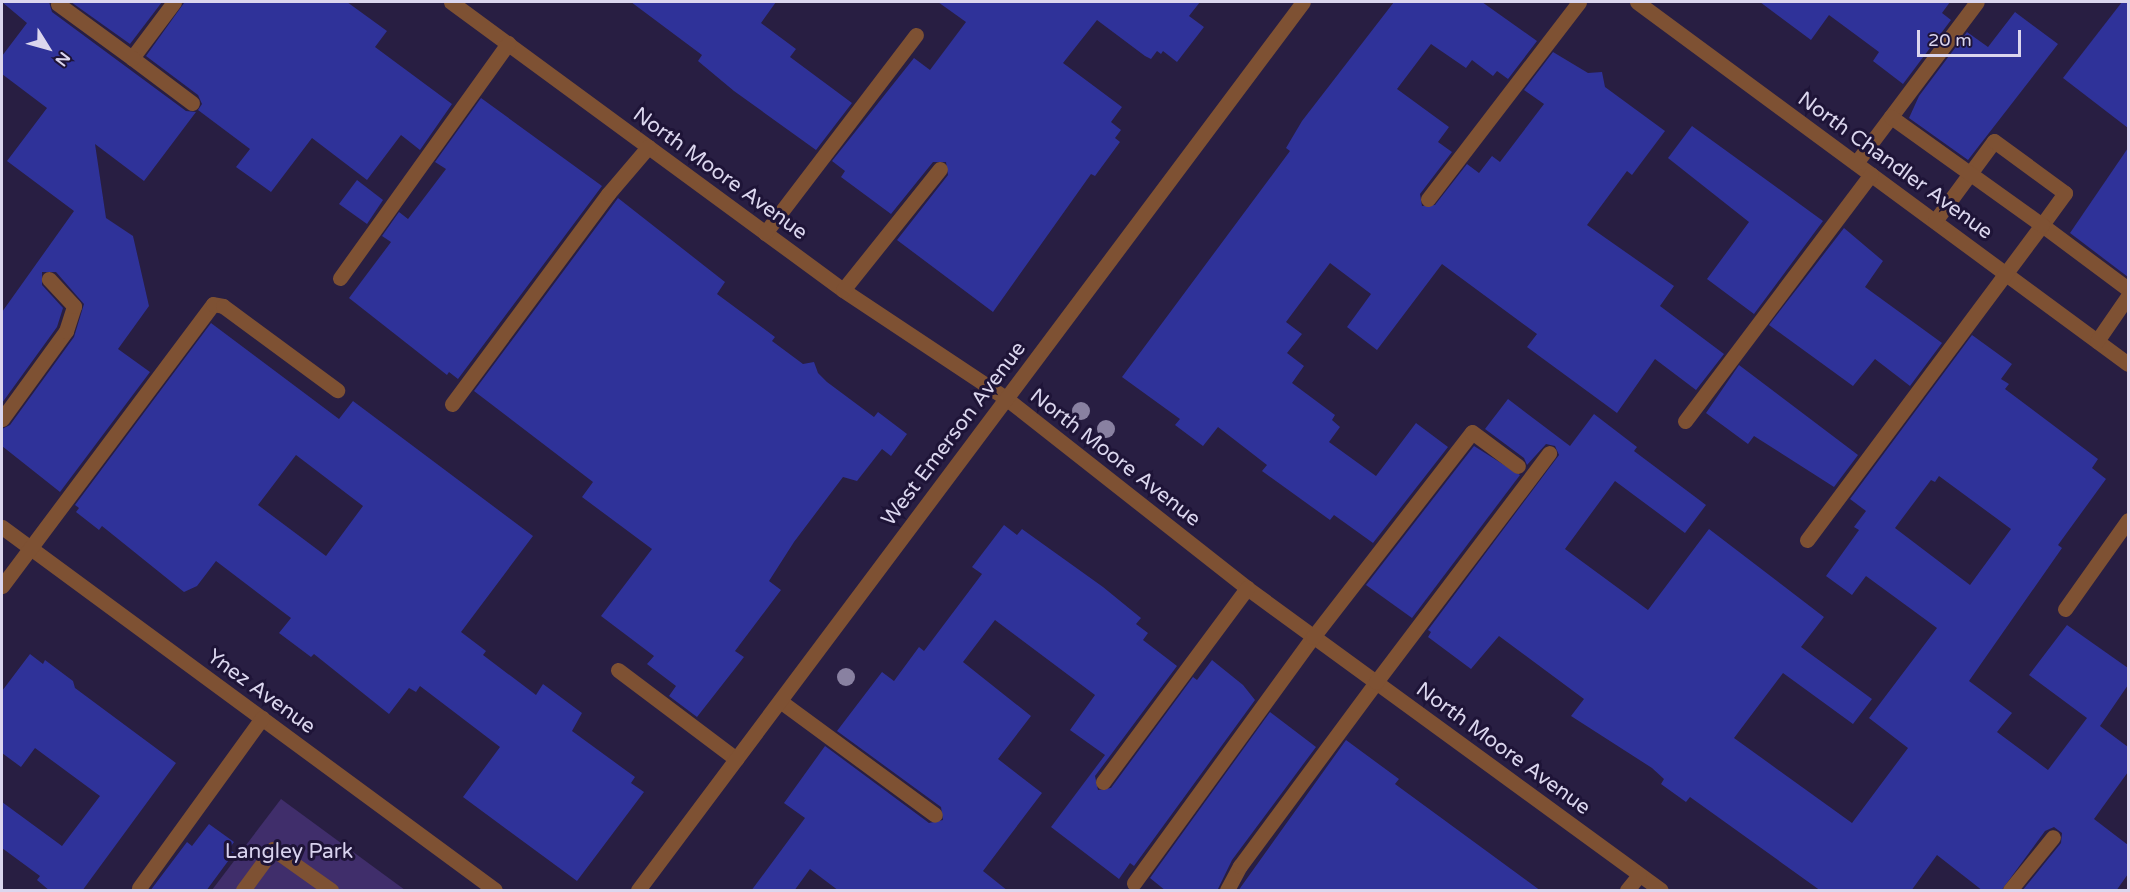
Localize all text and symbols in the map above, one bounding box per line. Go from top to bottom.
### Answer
north arrow [18,18,78,78]
scale bar [1920,18,2024,56]
text: 20 m [1928,29,1972,51]
text: N [51,48,74,70]
street label: North Chandler Avenue [1793,87,1997,245]
street label: North Moore Avenue [628,102,812,246]
street label: West Emerson Avenue [876,337,1032,531]
street label: North Moore Avenue [1025,384,1205,532]
street label: Ynez Avenue [202,644,320,740]
street label: North Moore Avenue [1411,677,1595,821]
park label: Langley Park [225,839,353,865]

